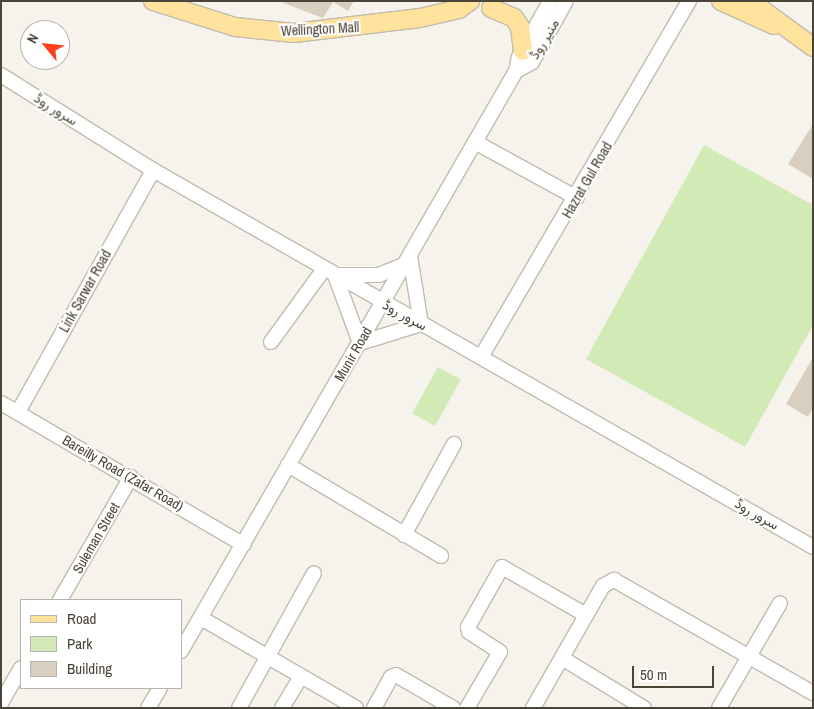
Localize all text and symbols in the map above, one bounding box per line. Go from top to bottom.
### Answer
street label: منیر روڈ [526,16,562,62]
street label: Wellington Mall [280,19,360,39]
north arrow [20,20,70,70]
text: N [23,31,43,46]
street label: سرور روڈ [31,89,81,129]
street label: Hazrat Gul Road [558,139,616,221]
street label: Link Sarwar Road [55,247,115,335]
street label: سرور روڈ [380,296,430,334]
street label: Munir Road [331,324,375,384]
street label: Bareilly Road (Zafar Road) [59,431,187,515]
street label: سرور روڈ [732,495,782,533]
street label: Suleman Street [69,500,123,576]
legend [20,599,182,689]
text: Road [67,608,96,629]
text: Park [67,633,92,654]
scale bar [634,656,716,688]
text: Building [67,658,112,679]
text: 50 m [640,664,667,685]

